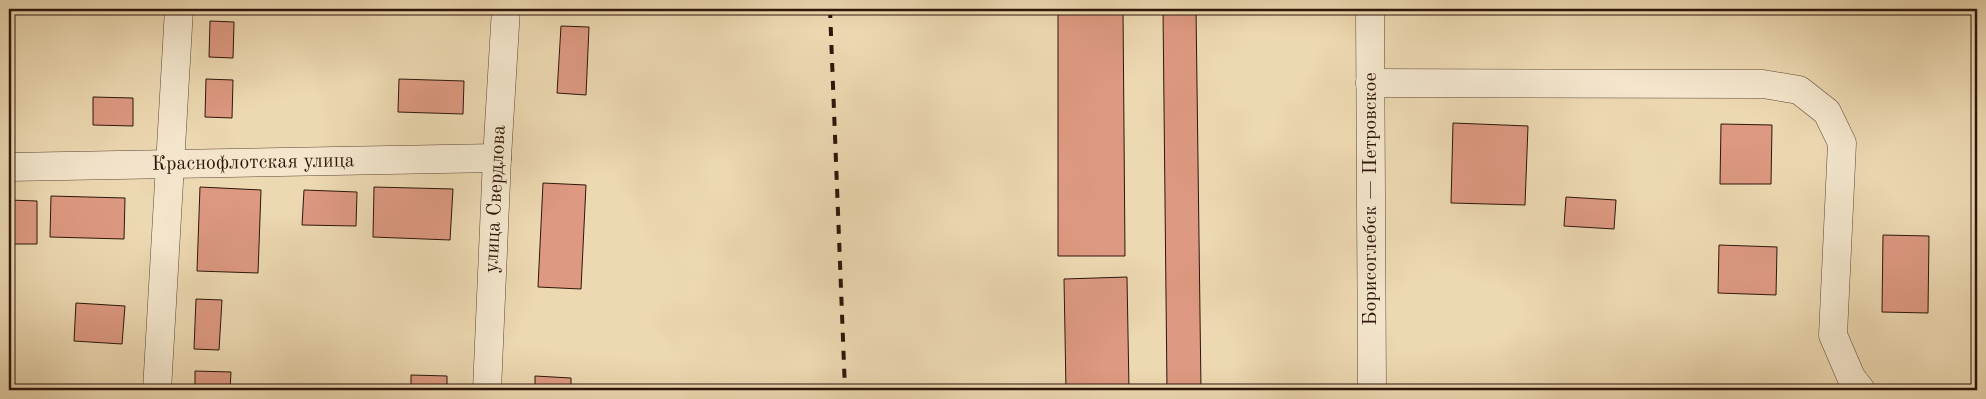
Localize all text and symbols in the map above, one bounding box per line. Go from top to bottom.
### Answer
street label: Борисоглебск — Петровское [1361,72,1381,326]
street label: улица Свердлова [482,124,510,273]
street label: Краснофлотская улица [151,151,355,175]

